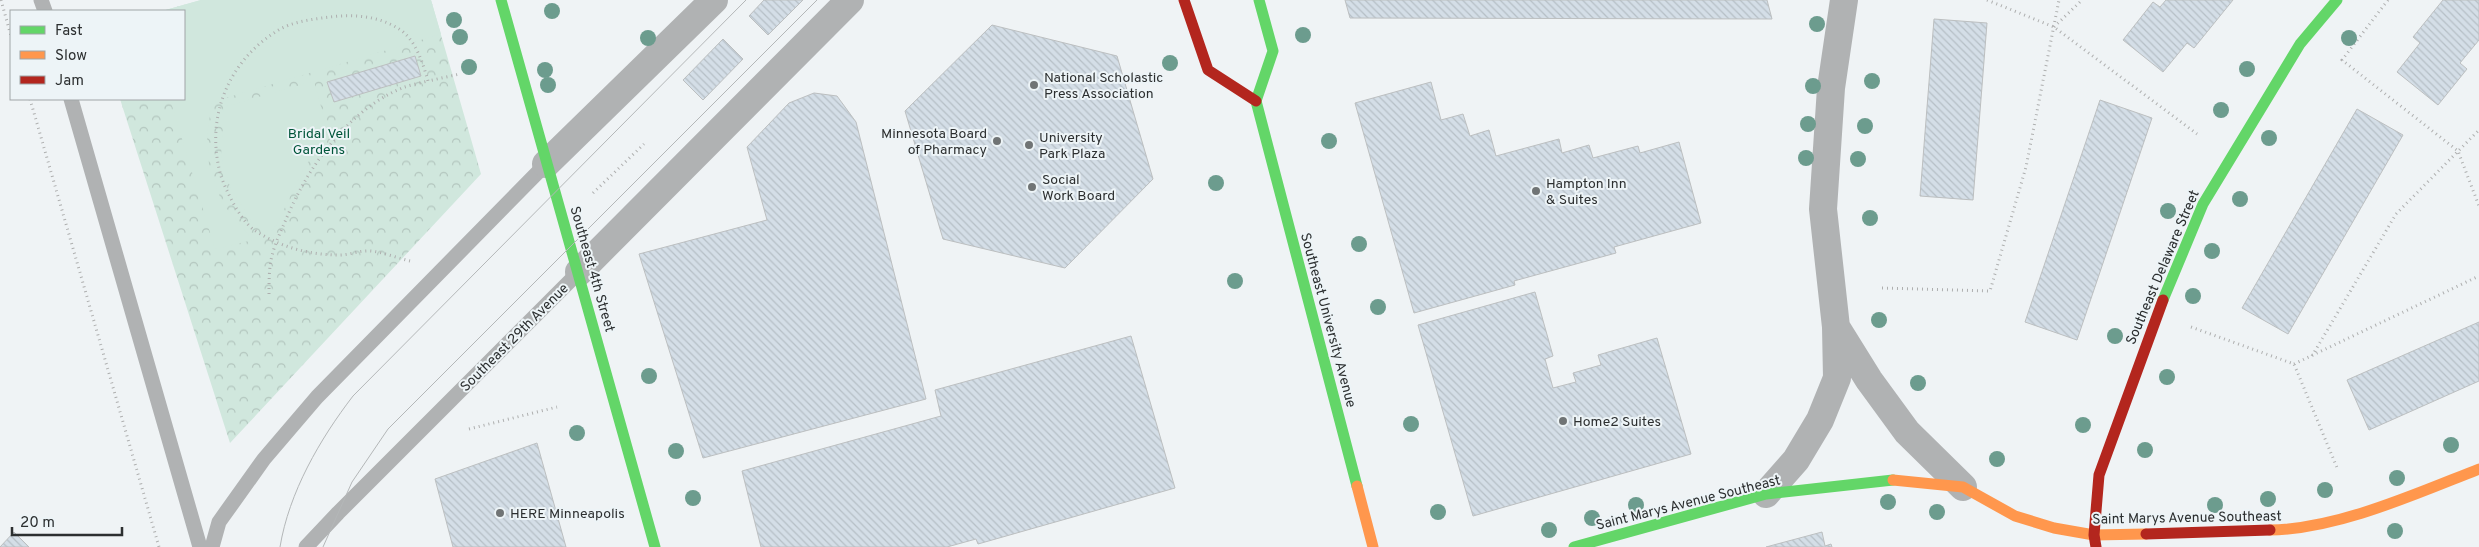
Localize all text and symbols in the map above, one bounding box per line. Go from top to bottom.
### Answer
legend [10,10,185,100]
text: Fast [55,22,83,41]
text: Slow [55,47,87,66]
place label: National Scholastic Press Association [1044,70,1163,103]
text: Jam [55,72,84,91]
marker: National Scholastic Press Association [1028,79,1040,91]
park label: Bridal Veil Gardens [288,126,350,159]
place label: Minnesota Board of Pharmacy [881,126,987,159]
place label: University Park Plaza [1039,130,1105,163]
marker: Minnesota Board of Pharmacy [991,135,1003,147]
marker: University Park Plaza [1023,139,1035,151]
place label: Social Work Board [1042,172,1115,205]
place label: Hampton Inn & Suites [1546,176,1627,209]
marker: Social Work Board [1026,181,1038,193]
marker: Hampton Inn & Suites [1530,185,1542,197]
street label: Southeast Delaware Street [2123,188,2204,348]
street label: Southeast 4th Street [565,204,618,334]
street label: Southeast University Avenue [1296,231,1359,410]
street label: Southeast 29th Avenue [457,280,573,396]
place label: Home2 Suites [1573,414,1661,431]
marker: Home2 Suites [1557,415,1569,427]
street label: Saint Marys Avenue Southeast [1594,472,1782,535]
scale bar [12,504,122,536]
place label: HERE Minneapolis [510,506,625,523]
marker: HERE Minneapolis [494,507,506,519]
street label: Saint Marys Avenue Southeast [2092,508,2282,529]
text: 20 m [20,514,55,533]

